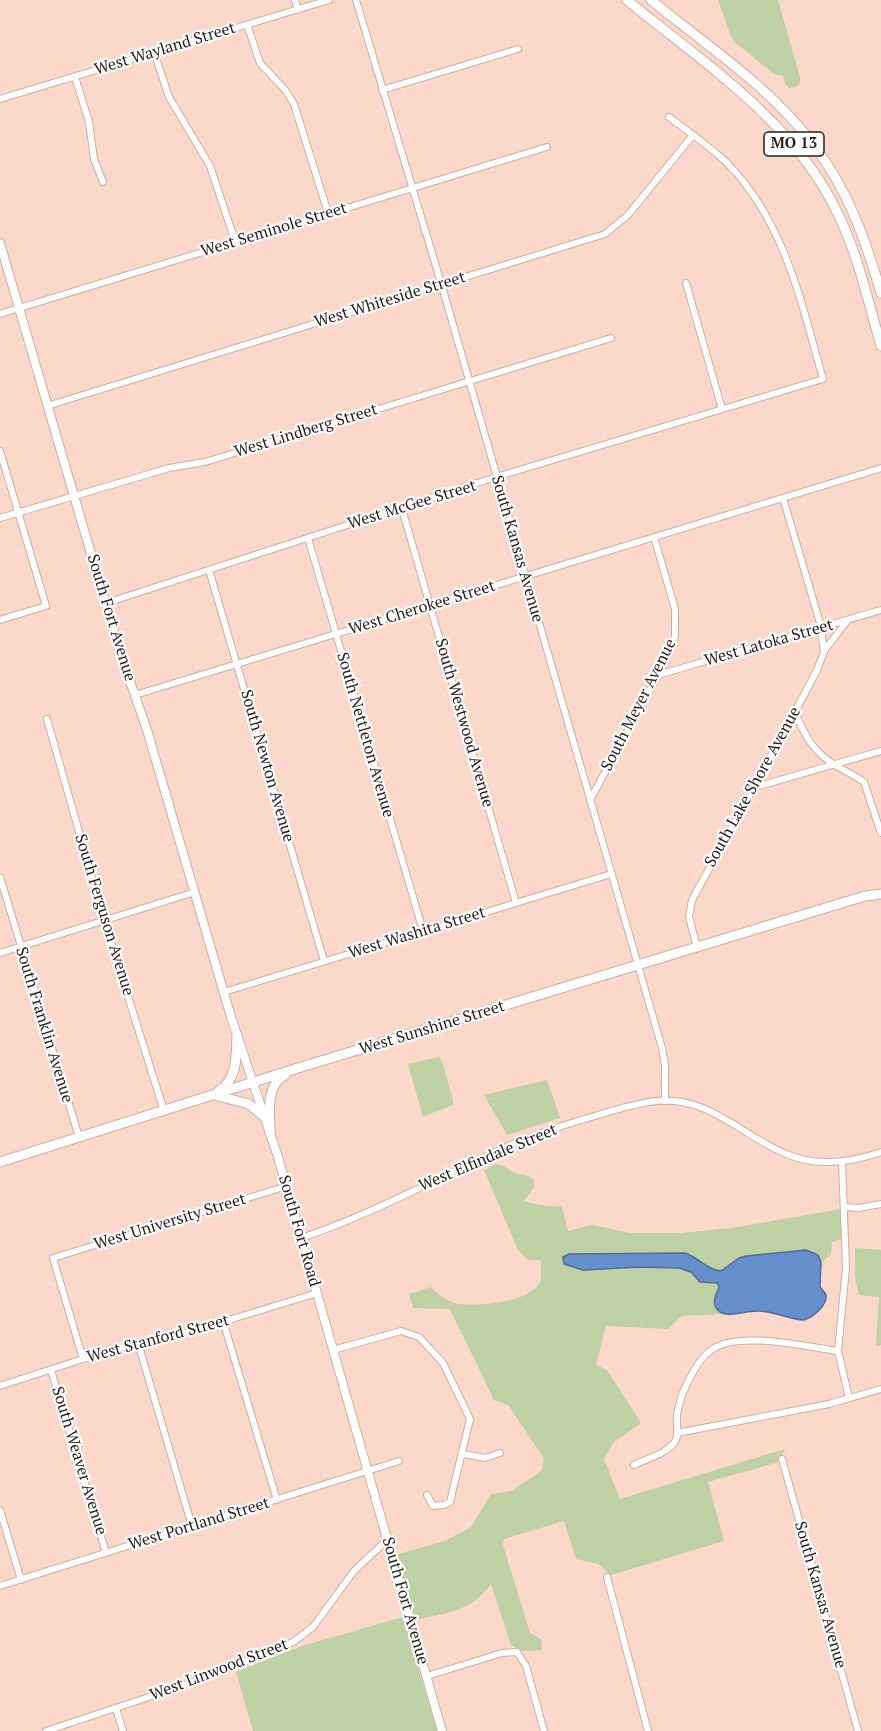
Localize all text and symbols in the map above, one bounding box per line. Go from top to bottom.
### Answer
street label: West Wayland Street [92,18,238,80]
road number: MO 13 [764,132,824,156]
street label: West Seminole Street [199,199,349,261]
street label: West Whiteside Street [312,268,468,332]
street label: West Lindberg Street [232,400,380,462]
street label: South Kansas Avenue [487,473,547,625]
street label: West McGee Street [345,476,479,534]
street label: South Fort Avenue [83,552,139,684]
street label: West Cherokee Street [346,577,498,639]
street label: West Latoka Street [702,615,836,671]
street label: South Westwood Avenue [431,636,497,810]
street label: South Meyer Avenue [597,636,681,774]
street label: South Nettleton Avenue [332,650,398,820]
street label: South Newton Avenue [236,688,298,844]
street label: South Lake Shore Avenue [701,704,805,870]
street label: South Ferguson Avenue [70,832,138,998]
street label: West Washita Street [346,903,488,963]
street label: South Franklin Avenue [11,945,77,1105]
street label: West Sunshine Street [357,997,507,1059]
street label: West Elfindale Street [416,1120,560,1196]
street label: South Fort Road [274,1173,324,1289]
street label: West University Street [92,1190,248,1254]
street label: West Stanford Street [85,1311,231,1367]
street label: South Weaver Avenue [47,1384,111,1538]
street label: West Portland Street [126,1493,272,1555]
street label: South Kansas Avenue [790,1519,850,1671]
street label: South Fort Avenue [378,1535,432,1667]
street label: West Linwood Street [147,1635,291,1705]

